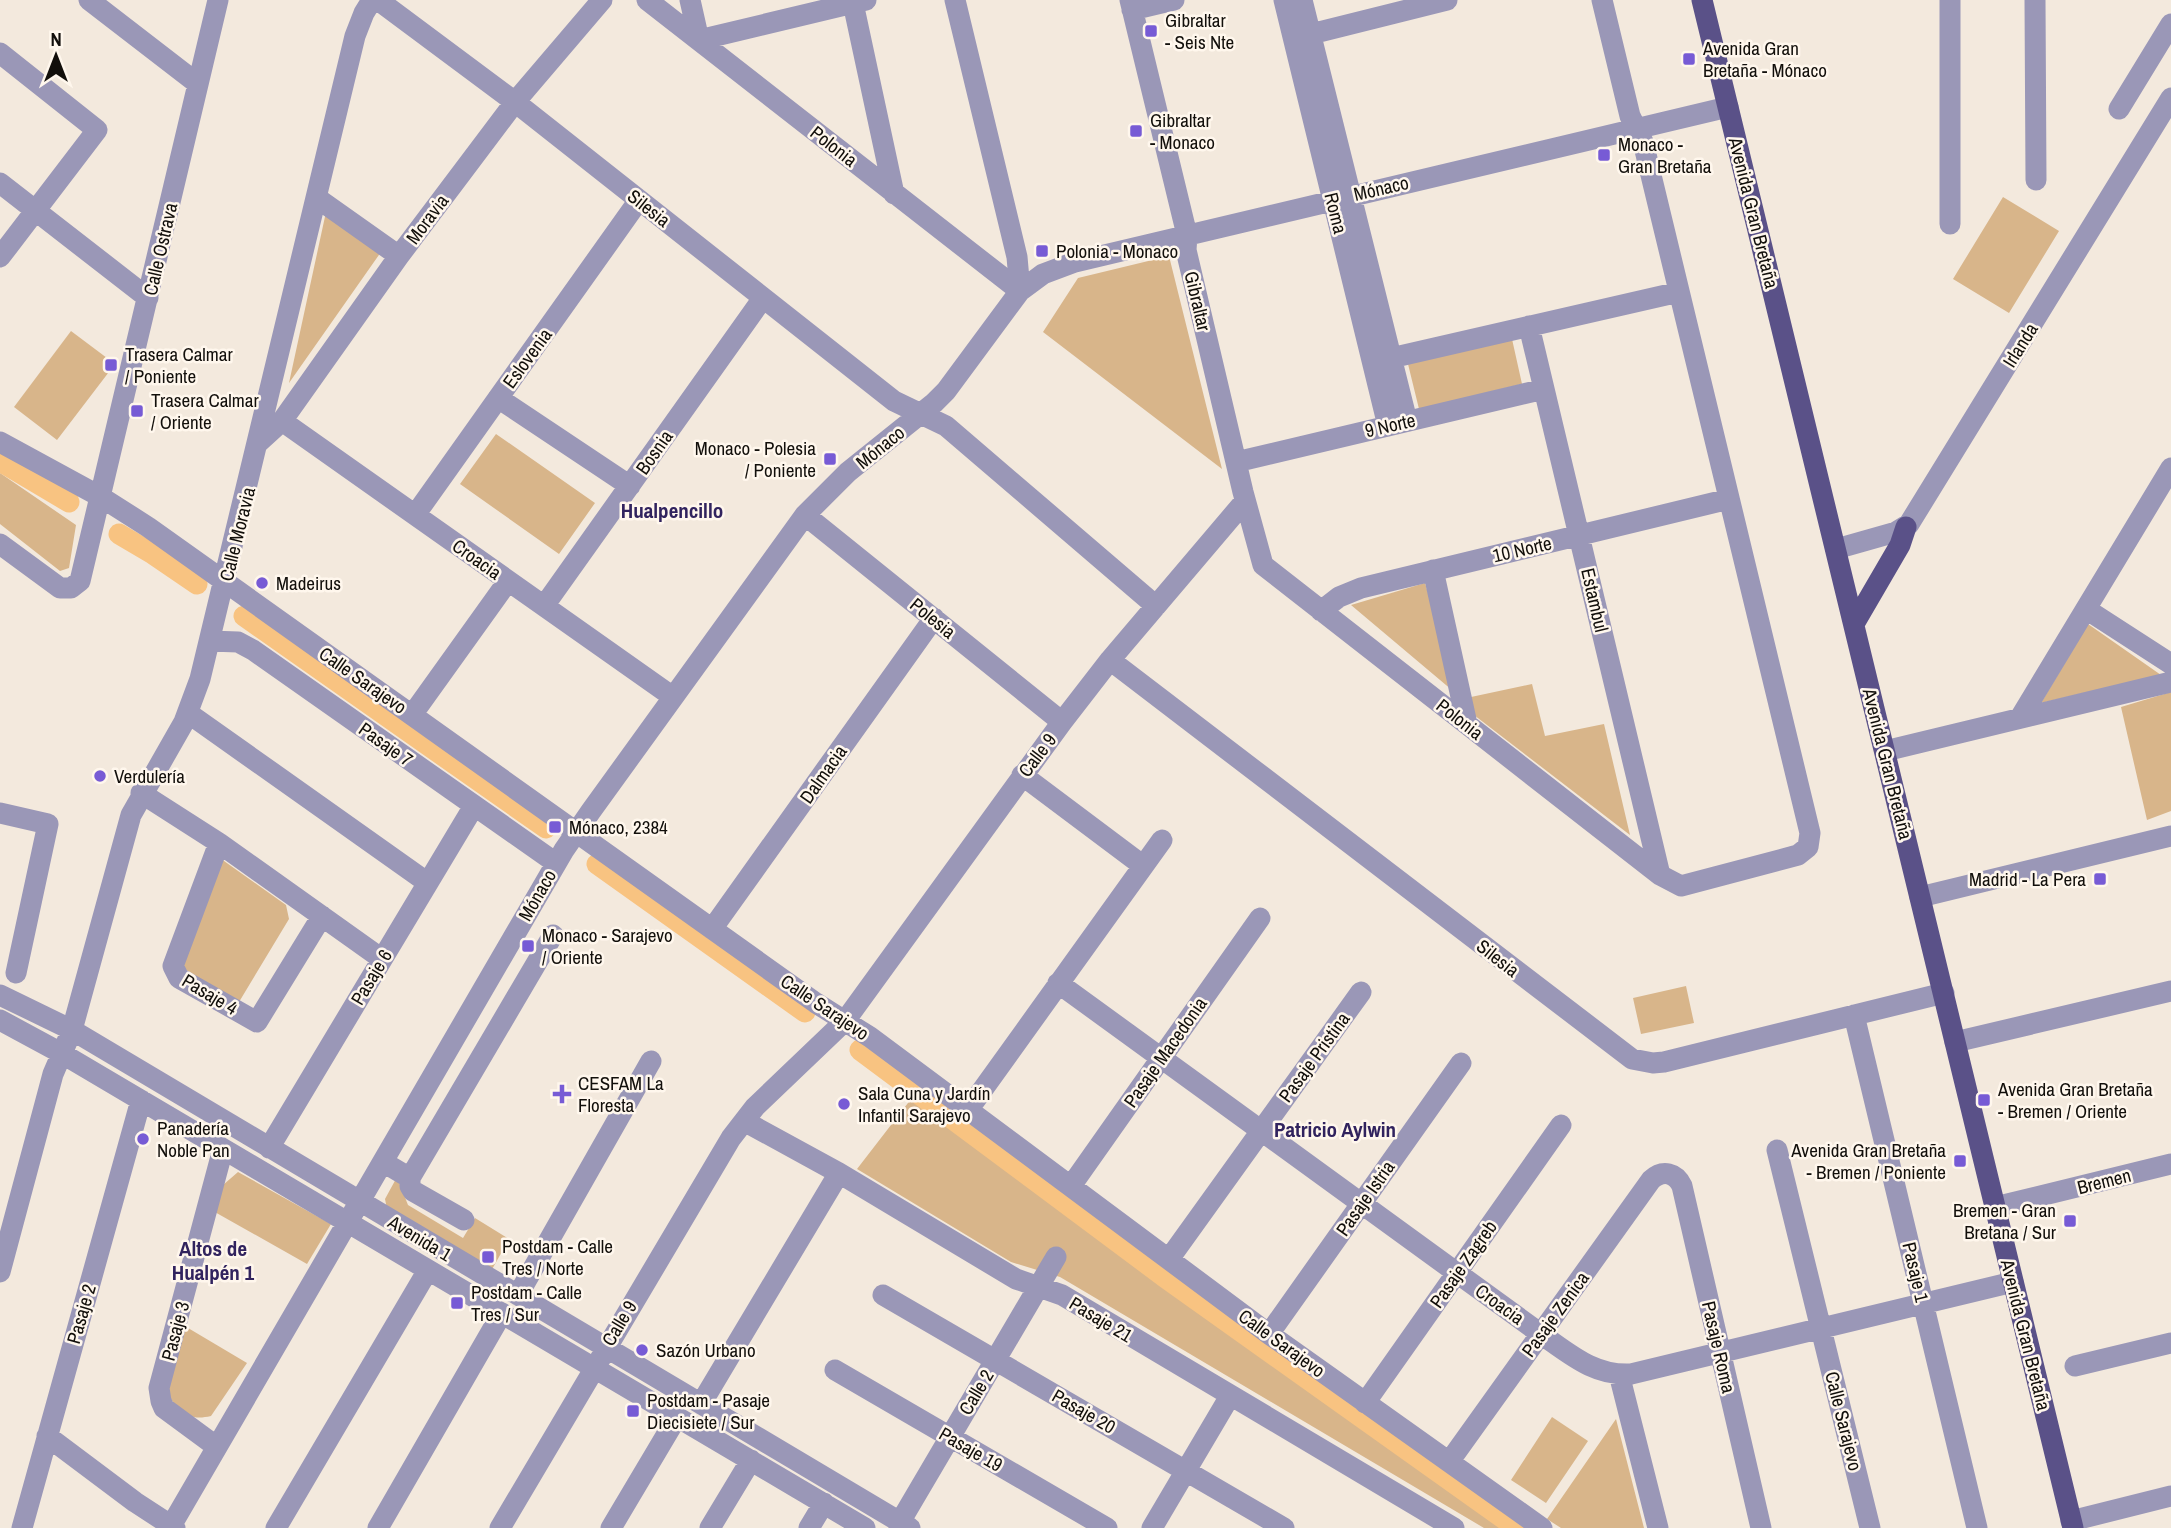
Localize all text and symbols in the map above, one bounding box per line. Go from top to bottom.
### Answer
place label: Gibraltar - Seis Nte [1165,7,1234,55]
north arrow [21,21,91,91]
marker: Gibraltar - Seis Nte [1143,23,1159,39]
text: N [50,26,62,52]
place label: Avenida Gran Bretaña - Mónaco [1702,35,1827,83]
marker: Avenida Gran Bretaña - Mónaco [1681,51,1697,67]
place label: Gibraltar - Monaco [1150,107,1215,155]
street label: Polonia [805,119,863,173]
marker: Gibraltar - Monaco [1128,123,1144,139]
place label: Monaco - Gran Bretaña [1618,131,1712,179]
street label: Avenida Gran Bretaña [1722,134,1785,292]
marker: Monaco - Gran Bretaña [1596,147,1612,163]
street label: Mónaco [1351,169,1411,207]
street label: Silesia [622,183,676,233]
street label: Moravia [400,188,455,249]
street label: Roma [1318,190,1354,237]
street label: Calle Ostrava [137,200,183,298]
place label: Polonia - Monaco [1056,238,1178,264]
marker: Polonia - Monaco [1034,243,1050,259]
street label: Gibraltar [1179,269,1218,334]
street label: Irlanda [1996,318,2044,372]
street label: Eslovenia [496,322,558,393]
place label: Trasera Calmar / Poniente [125,341,233,389]
marker: Trasera Calmar / Poniente [103,357,119,373]
place label: Trasera Calmar / Oriente [151,387,259,435]
marker: Trasera Calmar / Oriente [129,403,145,419]
street label: 9 Norte [1362,407,1418,443]
street label: Mónaco [850,419,910,475]
street label: Bosnia [629,424,679,479]
place label: Monaco - Polesia / Poniente [695,435,816,483]
marker: Monaco - Polesia / Poniente [822,451,838,467]
street label: Calle Moravia [213,484,261,584]
district label: Hualpencillo [621,496,723,525]
street label: 10 Norte [1490,530,1554,568]
street label: Croacia [447,533,507,585]
street label: Estambul [1575,565,1615,635]
place label: Madeirus [276,570,341,596]
marker: Madeirus [254,575,270,591]
street label: Polesia [905,592,962,645]
street label: Calle Sarajevo [314,640,412,720]
street label: Avenida Gran Bretaña [1856,685,1919,843]
street label: Polonia [1431,692,1489,746]
street label: Pasaje 7 [354,716,419,772]
street label: Calle 9 [1012,728,1062,782]
street label: Dalmacia [793,739,853,808]
place label: Verdulería [114,763,185,789]
marker: Verdulería [92,768,108,784]
place label: Mónaco, 2384 [569,814,668,840]
marker: Mónaco, 2384 [547,819,563,835]
street label: Mónaco [512,864,562,926]
place label: Madrid - La Pera [1969,866,2086,892]
marker: Madrid - La Pera [2092,871,2108,887]
place label: Monaco - Sarajevo / Oriente [542,922,673,970]
street label: Silesia [1471,933,1525,983]
marker: Monaco - Sarajevo / Oriente [520,938,536,954]
street label: Pasaje 6 [344,944,398,1010]
street label: Pasaje 4 [177,967,243,1021]
street label: Calle Sarajevo [776,968,874,1046]
street label: Pasaje Macedonia [1117,991,1213,1112]
street label: Pasaje Pristina [1272,1006,1356,1107]
place label: CESFAM La Floresta [578,1070,664,1118]
place label: Avenida Gran Bretaña - Bremen / Oriente [1997,1076,2153,1124]
place label: Sala Cuna y Jardín Infantil Sarajevo [858,1080,991,1128]
marker: CESFAM La Floresta [552,1084,572,1104]
marker: Avenida Gran Bretaña - Bremen / Oriente [1976,1092,1992,1108]
marker: Sala Cuna y Jardín Infantil Sarajevo [836,1096,852,1112]
place label: Panadería Noble Pan [157,1115,230,1163]
district label: Patricio Aylwin [1274,1115,1396,1144]
marker: Panadería Noble Pan [135,1131,151,1147]
place label: Avenida Gran Bretaña - Bremen / Poniente [1790,1137,1946,1185]
marker: Avenida Gran Bretaña - Bremen / Poniente [1952,1153,1968,1169]
street label: Pasaje Istria [1330,1155,1401,1241]
street label: Bremen [2074,1162,2134,1200]
place label: Bremen - Gran Bretana / Sur [1953,1197,2057,1245]
street label: Avenida 1 [382,1208,457,1267]
marker: Bremen - Gran Bretana / Sur [2062,1213,2078,1229]
street label: Pasaje Zagreb [1423,1215,1503,1313]
place label: Postdam - Calle Tres / Norte [502,1233,613,1281]
district label: Altos de Hualpén 1 [172,1234,255,1287]
street label: Pasaje 1 [1897,1240,1936,1305]
marker: Postdam - Calle Tres / Norte [480,1249,496,1265]
street label: Avenida Gran Bretaña [1994,1256,2057,1414]
street label: Pasaje Zenica [1515,1266,1595,1362]
street label: Croacia [1470,1277,1530,1331]
place label: Postdam - Calle Tres / Sur [471,1279,582,1327]
street label: Pasaje 2 [60,1281,102,1347]
street label: Pasaje 21 [1065,1290,1138,1348]
marker: Postdam - Calle Tres / Sur [449,1295,465,1311]
street label: Calle 9 [595,1296,643,1350]
street label: Pasaje 3 [155,1298,195,1364]
street label: Pasaje Roma [1696,1299,1742,1396]
street label: Calle Sarajevo [1233,1303,1331,1383]
place label: Sazón Urbano [656,1337,756,1363]
marker: Sazón Urbano [634,1342,650,1358]
street label: Calle 2 [952,1365,1000,1419]
street label: Calle Sarajevo [1819,1369,1869,1473]
street label: Pasaje 20 [1047,1382,1121,1440]
place label: Postdam - Pasaje Diecisiete / Sur [647,1387,770,1435]
marker: Postdam - Pasaje Diecisiete / Sur [625,1403,641,1419]
street label: Pasaje 19 [934,1420,1008,1478]

